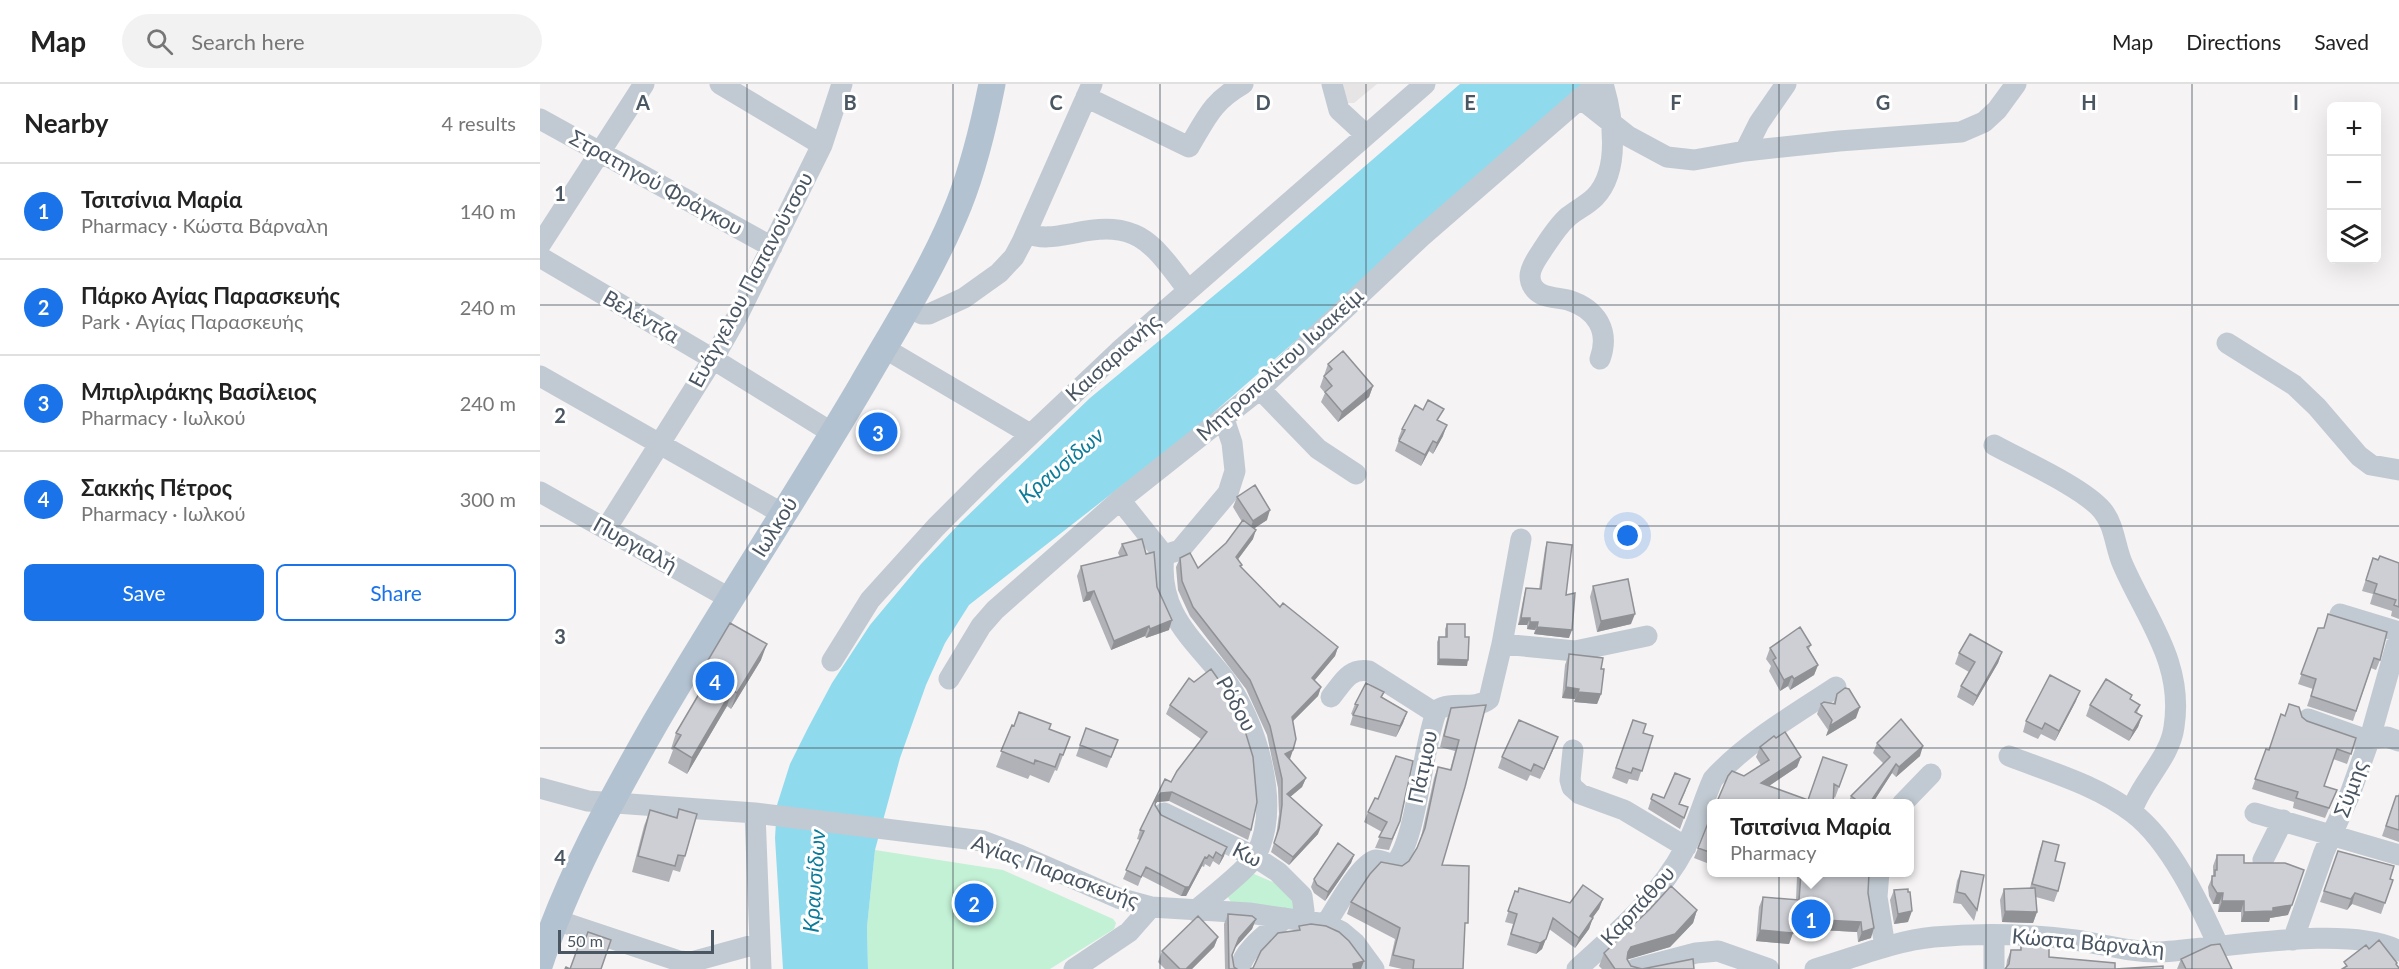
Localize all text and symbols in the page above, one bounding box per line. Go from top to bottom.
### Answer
search box [122,14,542,68]
text: Map [30,24,86,58]
icon: search [143,25,176,58]
text: Search here [191,28,305,55]
text: Map [2112,29,2153,54]
text: Directions [2186,29,2281,54]
text: Saved [2314,29,2369,54]
text: A [635,90,650,114]
text: B [843,90,857,114]
text: C [1049,90,1063,114]
text: D [1255,90,1271,114]
text: E [1464,90,1476,114]
text: F [1670,90,1682,114]
text: G [1876,90,1890,114]
text: H [2081,90,2097,114]
text: I [2293,90,2299,114]
map controls [2327,102,2381,264]
button: + [2327,102,2381,156]
text: Nearby [24,107,109,139]
text: 4 results [441,111,516,135]
street label: Στρατηγού Φράγκου [566,124,748,240]
button: − [2327,156,2381,210]
street label: Ευάγγελου Παπανούτσου [682,167,817,391]
text: 1 [554,181,566,205]
text: Τσιτσίνια Μαρία [81,186,242,213]
text: 1 [38,199,49,223]
text: 140 m [460,199,516,223]
button: layers [2327,210,2381,264]
text: Pharmacy · Κώστα Βάρναλη [81,213,328,237]
text: Πάρκο Αγίας Παρασκευής [81,282,340,309]
street label: Μητροπολίτου Ιωακείμ [1191,282,1368,445]
street label: Βελέντζα [599,284,685,348]
text: 2 [38,295,49,319]
text: 240 m [460,295,516,319]
street label: Καισαριανής [1060,308,1165,406]
text: Park · Αγίας Παρασκευής [81,309,303,333]
text: Μπιρλιράκης Βασίλειος [81,378,317,405]
text: 3 [38,391,49,415]
text: 240 m [460,391,516,415]
text: 2 [554,403,566,427]
text: Pharmacy · Ιωλκού [81,405,246,429]
pin: 3 [858,410,898,454]
water label: Κραυσίδων [1012,421,1109,508]
text: Σακκής Πέτρος [81,474,232,501]
text: 4 [38,487,49,511]
text: 300 m [460,487,516,511]
street label: Ιωλκού [746,492,802,561]
text: Pharmacy · Ιωλκού [81,501,246,525]
street label: Πυργιαλή [590,511,682,577]
your location [1613,521,1642,550]
button: Save [24,564,264,621]
button: Share [276,564,516,621]
text: 3 [554,624,566,648]
pin: 4 [696,658,735,704]
street label: Ρόδου [1212,671,1263,735]
street label: Πάτμου [1402,728,1441,805]
street label: Σύμης [2328,757,2371,820]
popup [1707,799,1914,877]
text: Τσιτσίνια Μαρία [1730,813,1891,840]
water label: Κραυσίδων [796,828,831,933]
street label: Αγίας Παρασκευής [969,829,1143,913]
street label: Κω [1229,836,1266,871]
text: Pharmacy [1730,840,1816,864]
text: 4 [554,845,566,869]
street label: Καρπάθου [1595,860,1679,950]
pin: 2 [954,880,994,926]
pin: 1 [1792,896,1830,942]
street label: Κώστα Βάρναλη [2011,922,2165,961]
scale bar [558,927,714,954]
text: 50 m [567,931,603,950]

